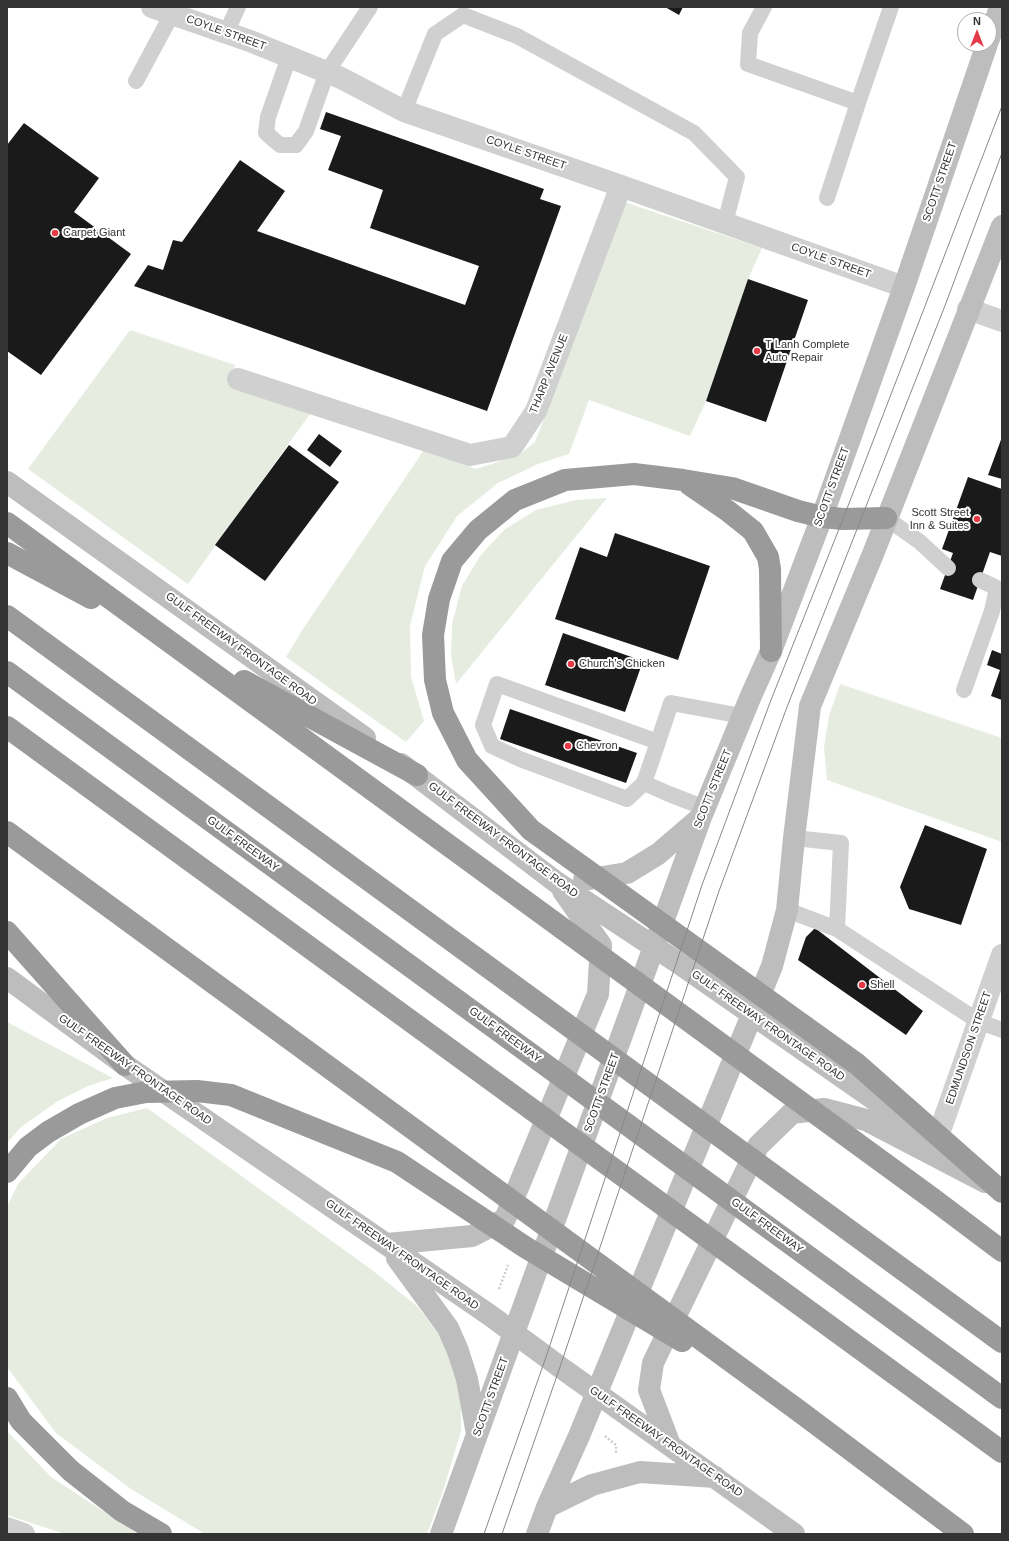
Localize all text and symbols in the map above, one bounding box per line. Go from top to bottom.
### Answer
street label: COYLE STREET [184,12,268,54]
north arrow [957,12,997,52]
text: N [973,15,981,27]
street label: COYLE STREET [484,133,568,173]
street label: SCOTT STREET [920,140,960,224]
place label: Carpet Giant [63,226,125,240]
marker: Carpet Giant [50,228,60,238]
street label: COYLE STREET [789,240,873,282]
street label: THARP AVENUE [527,332,571,416]
place label: T Lanh Complete Auto Repair [765,338,849,364]
marker: T Lanh Complete Auto Repair [752,346,762,356]
street label: SCOTT STREET [811,445,853,529]
place label: Scott Street Inn & Suites [910,506,969,532]
marker: Scott Street Inn & Suites [972,514,982,524]
street label: GULF FREEWAY FRONTAGE ROAD [163,590,319,708]
place label: Church's Chicken [579,657,665,671]
marker: Church's Chicken [566,659,576,669]
place label: Chevron [576,739,618,753]
marker: Chevron [563,741,573,751]
street label: SCOTT STREET [691,748,735,830]
street label: GULF FREEWAY FRONTAGE ROAD [426,779,580,901]
street label: GULF FREEWAY [205,814,281,874]
street label: GULF FREEWAY FRONTAGE ROAD [689,968,847,1084]
place label: Shell [870,978,894,992]
marker: Shell [857,980,867,990]
street label: EDMUNDSON STREET [943,990,995,1106]
street label: GULF FREEWAY [467,1005,543,1065]
street label: GULF FREEWAY FRONTAGE ROAD [56,1012,214,1128]
street label: SCOTT STREET [581,1051,623,1135]
street label: GULF FREEWAY [729,1196,805,1256]
street label: GULF FREEWAY FRONTAGE ROAD [323,1197,481,1313]
street label: SCOTT STREET [470,1355,512,1439]
street label: GULF FREEWAY FRONTAGE ROAD [587,1384,745,1500]

